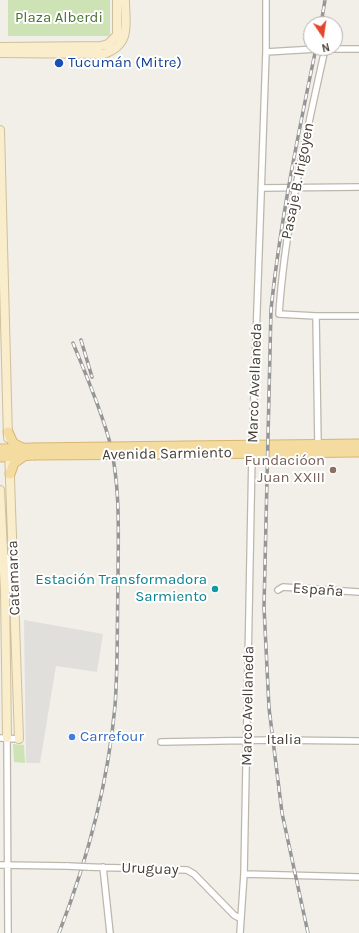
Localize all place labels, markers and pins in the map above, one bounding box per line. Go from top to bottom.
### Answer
place label: Tucumán (Mitre) [68,54,182,72]
marker: Tucumán (Mitre) [53,57,65,69]
place label: Fundacióon Juan XXIII [245,452,325,487]
marker: Fundacióon Juan XXIII [328,465,338,475]
place label: Estación Transformadora Sarmiento [35,571,207,606]
marker: Estación Transformadora Sarmiento [210,584,220,594]
place label: Carrefour [80,728,144,746]
marker: Carrefour [67,732,77,742]

